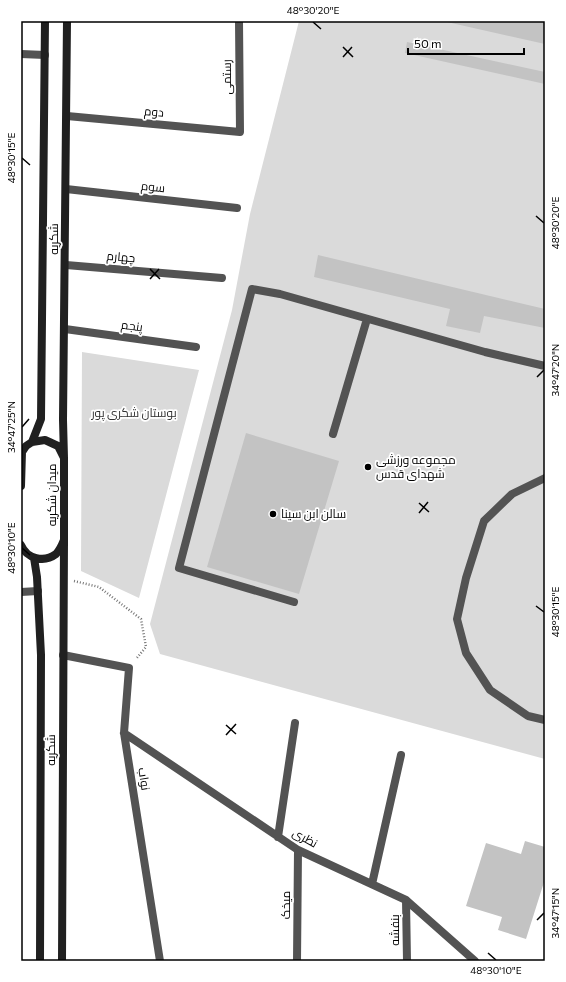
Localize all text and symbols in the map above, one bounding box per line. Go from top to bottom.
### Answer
text: 48°30'20"E [287,4,339,16]
scale bar [408,30,524,56]
text: 50 m [414,36,442,50]
street label: رستمی [219,59,234,95]
street label: دوم [143,103,165,121]
text: 48°30'15"E [5,133,17,183]
street label: سوم [140,178,166,196]
text: 48°30'20"E [549,197,561,249]
street label: شکریه [46,223,61,255]
street label: چهارم [106,248,136,267]
street label: پنجم [120,317,145,337]
text: 34°47'20"N [549,344,561,396]
text: 34°47'25"N [5,401,17,453]
park label: بوستان شکری پور [90,405,177,422]
place label: مجموعه ورزشی شهدای قدس [376,452,456,481]
marker: مجموعه ورزشی شهدای قدس [363,462,373,472]
street label: میدان شکریه [44,464,59,526]
place label: سالن ابن سینا [281,506,346,521]
marker: سالن ابن سینا [268,509,278,519]
text: 48°30'10"E [5,522,17,574]
text: 48°30'15"E [549,587,561,637]
street label: شکریه [43,734,58,766]
street label: نواب [135,766,154,791]
street label: نظری [290,825,320,851]
text: 34°47'15"N [549,888,561,938]
street label: میخک [278,891,293,919]
street label: بنفشه [387,914,402,946]
text: 48°30'10"E [470,964,522,976]

